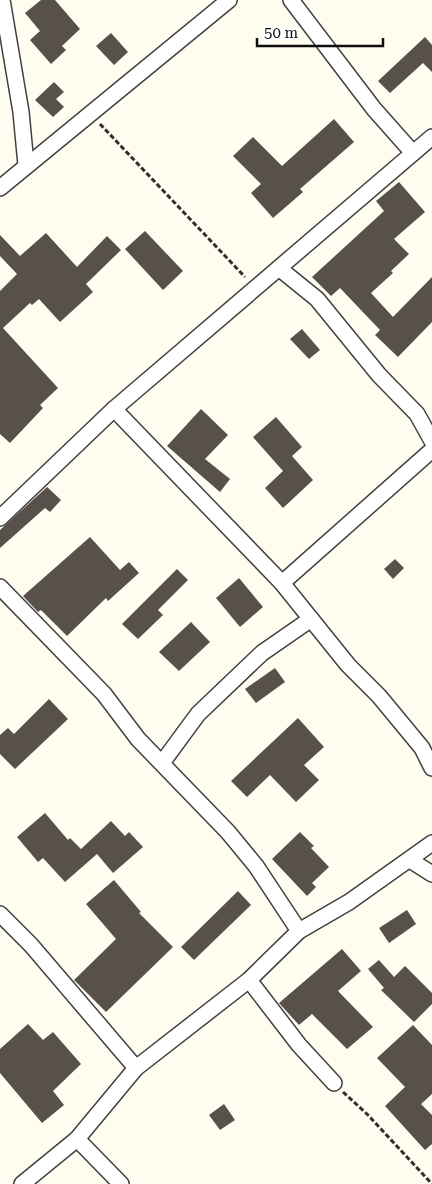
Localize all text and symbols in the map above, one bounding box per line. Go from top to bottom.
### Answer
scale bar [257,15,383,47]
text: 50 m [264,24,299,42]

